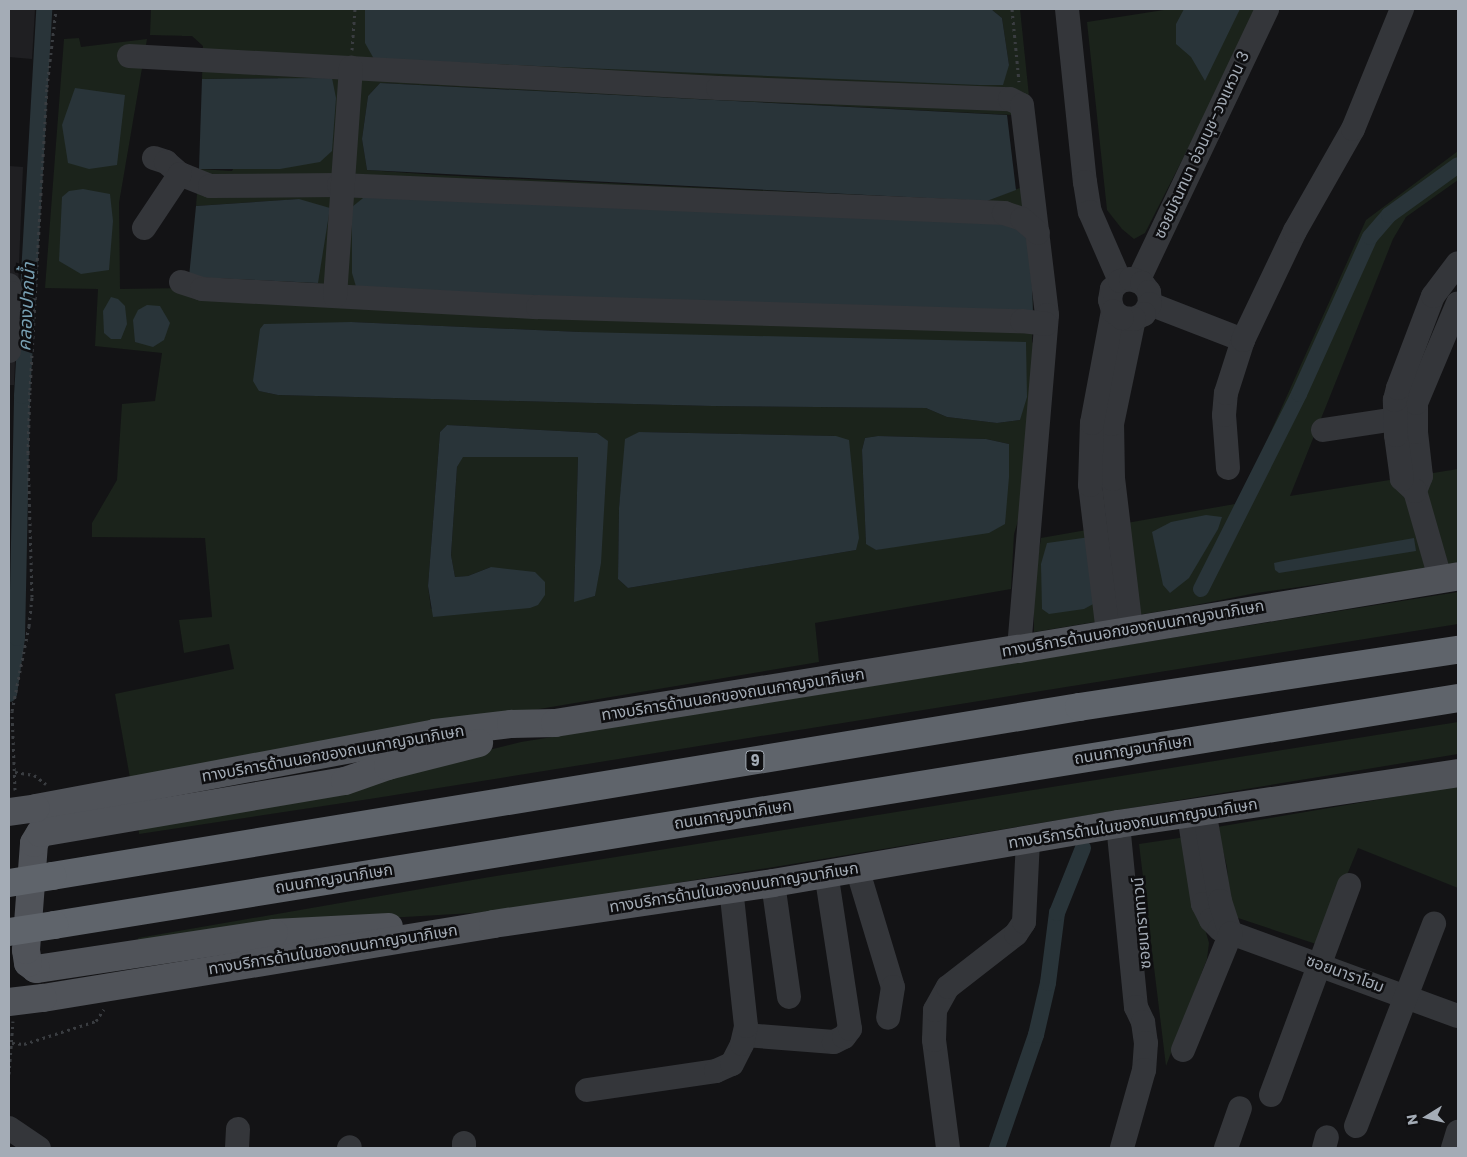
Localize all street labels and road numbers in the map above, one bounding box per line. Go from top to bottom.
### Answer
street label: ซอยมัณฑนา อ่อนนุช-วงแหวน 3 [1150,48,1254,242]
street label: ทางบริการด้านนอกของถนนกาญจนาภิเษก [1000,596,1266,662]
street label: ทางบริการด้านนอกของถนนกาญจนาภิเษก [600,665,866,725]
street label: ทางบริการด้านนอกของถนนกาญจนาภิเษก [200,721,466,787]
street label: ถนนกาญจนาภิเษก [1073,731,1193,769]
road number: 9 [745,748,765,774]
street label: ทางบริการด้านในของถนนกาญจนาภิเษก [1007,795,1259,853]
street label: ถนนกาญจนาภิเษก [673,796,793,834]
street label: ทางบริการด้านในของถนนกาญจนาภิเษก [608,859,860,917]
street label: ถนนกาญจนาภิเษก [274,860,394,898]
street label: ซอยนาราทาวน์ [1128,876,1156,970]
street label: ทางบริการด้านในของถนนกาญจนาภิเษก [207,921,459,979]
street label: ซอยนาราโฮม [1303,951,1387,997]

